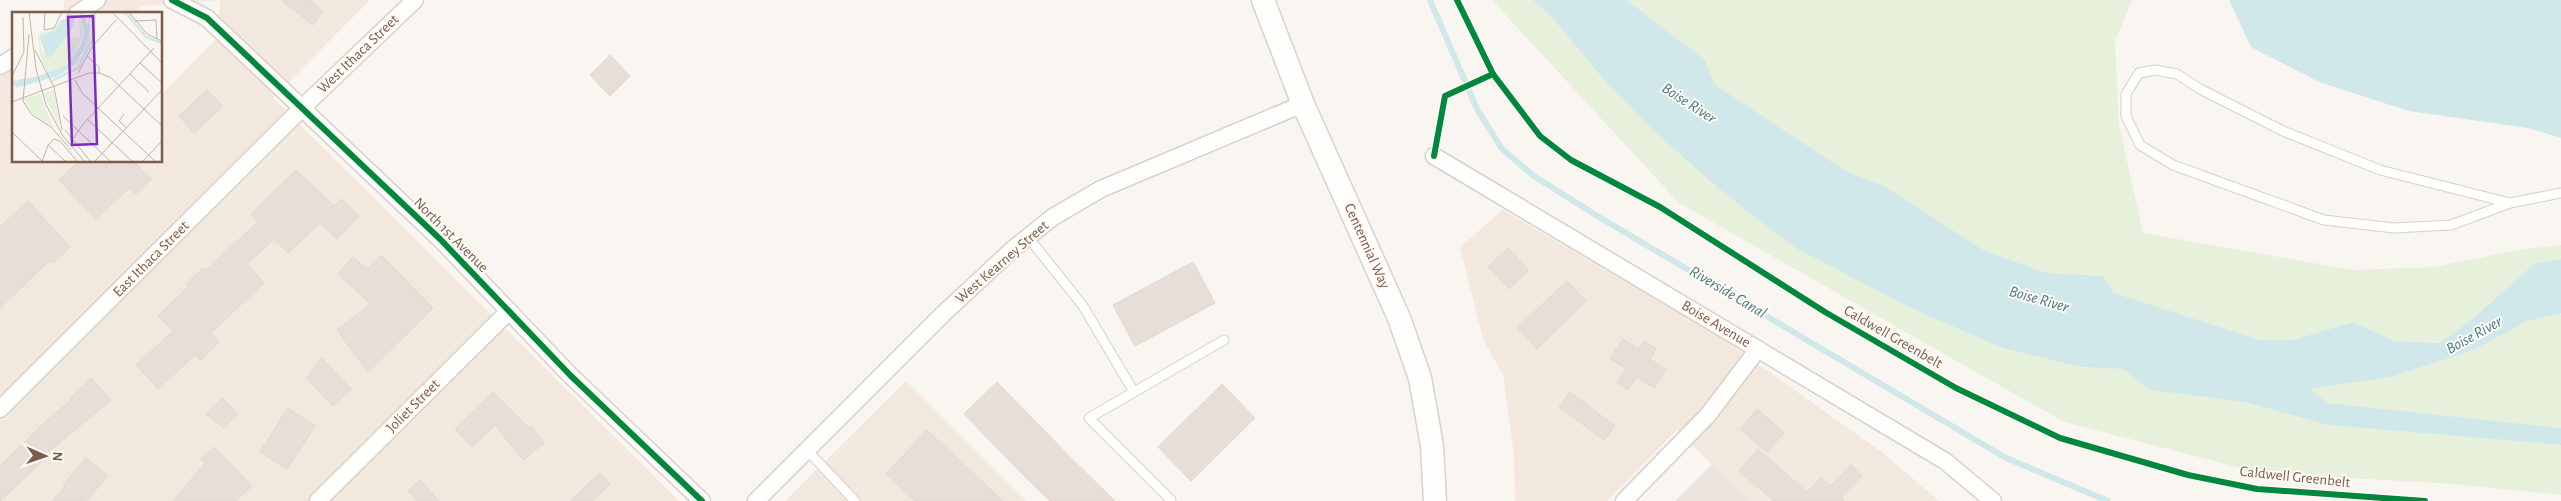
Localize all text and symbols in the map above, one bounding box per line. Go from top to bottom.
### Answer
inset map [12,12,162,162]
street label: West Ithaca Street [315,12,402,96]
water label: Boise River [1659,80,1720,127]
street label: North 1st Avenue [411,195,491,275]
street label: Centennial Way [1342,201,1393,291]
street label: East Ithaca Street [110,218,192,300]
street label: West Kearney Street [953,218,1051,306]
water label: Riverside Canal [1687,263,1769,321]
water label: Boise River [2007,283,2071,315]
street label: Boise Avenue [1679,298,1753,350]
street label: Caldwell Greenbelt [1841,303,1945,371]
water label: Boise River [2443,313,2505,357]
street label: Joliet Street [383,376,443,436]
north arrow [20,431,70,481]
text: N [50,451,64,462]
street label: Caldwell Greenbelt [2239,464,2351,490]

